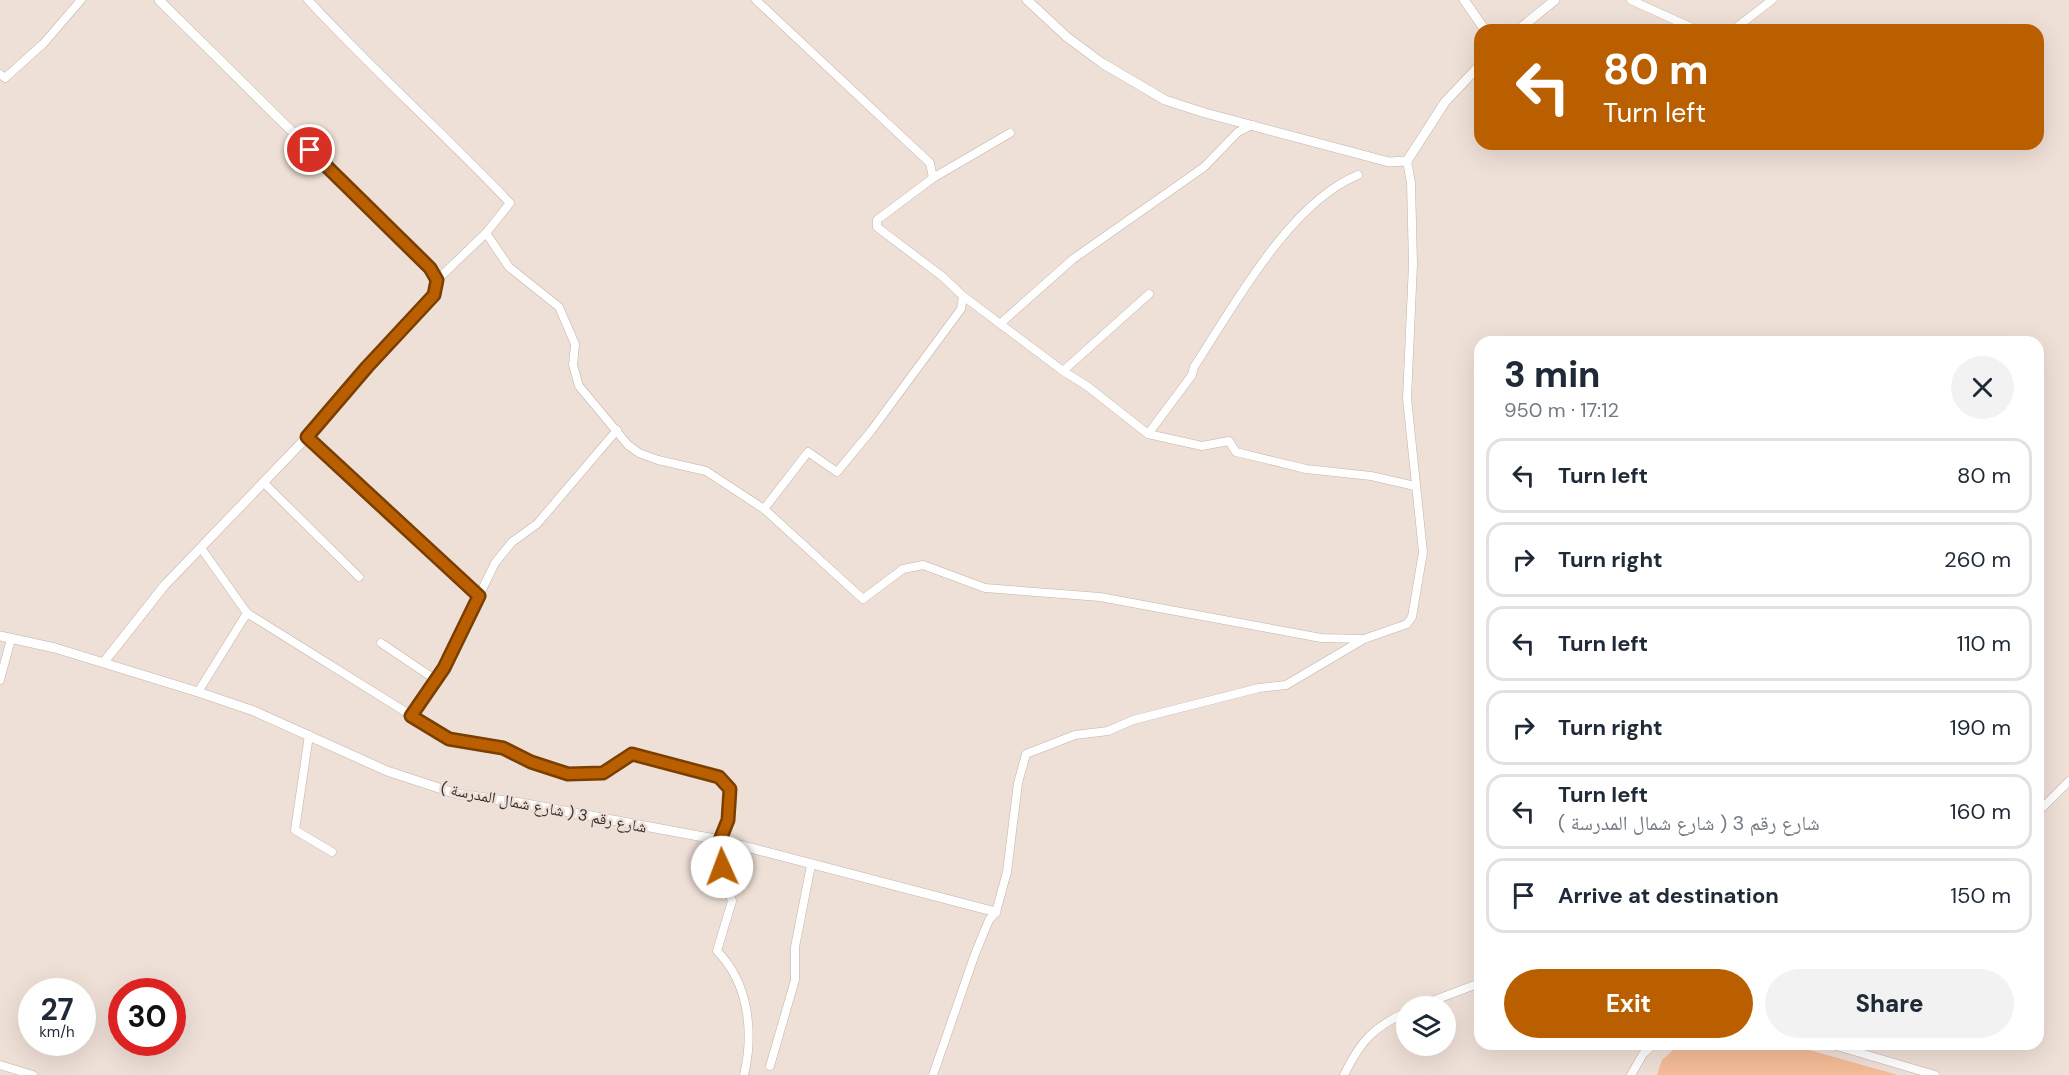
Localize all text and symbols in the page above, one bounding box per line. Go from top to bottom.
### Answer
text: 80 m [1603,42,1709,97]
icon: left [1504,48,1582,126]
text: Turn left [1603,95,1706,130]
pin [284,124,335,175]
icon: arrive [293,133,326,166]
text: 3 min [1504,351,1600,398]
button: close [1951,356,2014,419]
text: 950 m · 17:12 [1504,397,1619,423]
icon: left [1507,459,1540,492]
text: Turn left [1558,461,1648,490]
text: 80 m [1957,461,2011,490]
icon: right [1507,543,1540,576]
text: Turn right [1558,545,1663,574]
text: 260 m [1944,545,2011,574]
icon: left [1507,627,1540,660]
text: Turn left [1558,629,1648,658]
text: 110 m [1957,629,2011,658]
icon: right [1507,711,1540,744]
text: Turn right [1558,713,1663,742]
text: 190 m [1950,713,2011,742]
street label: شارع رقم 3 ( شارع شمال المدرسة ) [439,777,649,838]
text: Turn left [1558,780,1648,809]
icon: left [1507,795,1540,828]
text: 160 m [1950,797,2011,826]
text: شارع رقم 3 ( شارع شمال المدرسة ) [1558,810,1820,836]
position arrow [690,835,754,899]
icon: arrive [1507,879,1540,912]
text: Arrive at destination [1558,881,1779,910]
text: 150 m [1950,881,2011,910]
button: Exit [1504,969,1753,1038]
button: Share [1765,969,2014,1038]
speed limit sign: 30 [108,978,186,1056]
text: 27 [40,990,74,1029]
map controls [1396,996,1456,1056]
button: layers [1396,996,1456,1056]
text: km/h [39,1022,75,1042]

